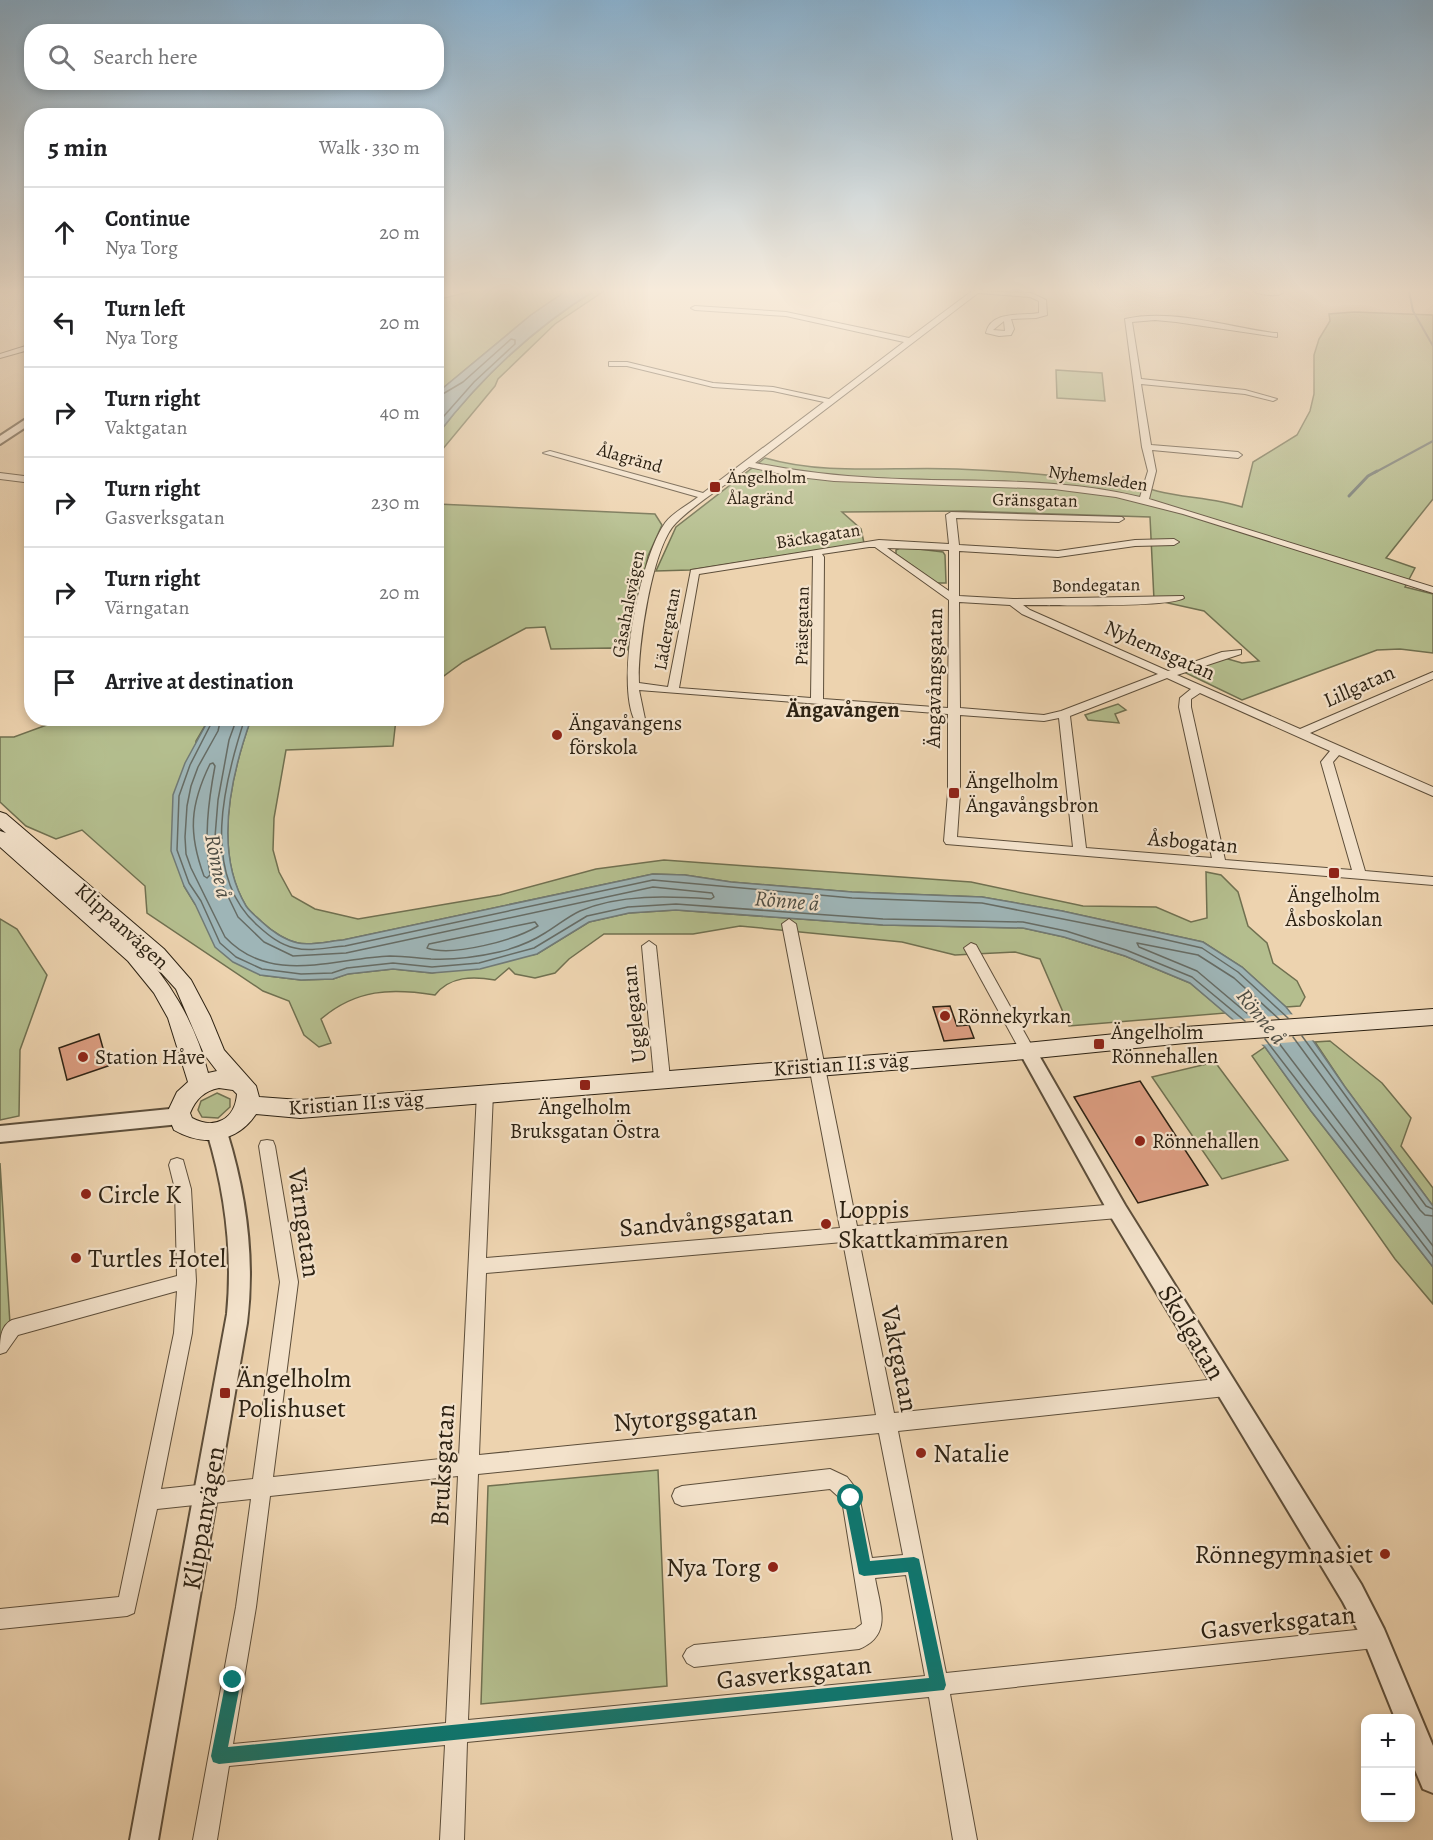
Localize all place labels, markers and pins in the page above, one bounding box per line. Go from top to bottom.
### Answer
place label: Ängelholm Ålagränd [726,465,806,510]
marker: Ängelholm Ålagränd [708,480,722,494]
place label: Ängavångens förskola [568,709,682,761]
marker: Ängavångens förskola [550,728,564,742]
place label: Ängelholm Ängavångsbron [965,767,1099,819]
marker: Ängelholm Ängavångsbron [947,786,961,800]
marker: Ängelholm Åsboskolan [1327,866,1341,880]
place label: Ängelholm Åsboskolan [1284,881,1383,933]
place label: Rönnekyrkan [957,1002,1071,1030]
marker: Rönnekyrkan [938,1009,952,1023]
place label: Ängelholm Rönnehallen [1110,1018,1218,1070]
marker: Ängelholm Rönnehallen [1092,1037,1106,1051]
place label: Station Håve [95,1043,205,1071]
marker: Station Håve [76,1050,90,1064]
marker: Ängelholm Bruksgatan Östra [578,1078,592,1092]
place label: Ängelholm Bruksgatan Östra [510,1093,660,1145]
place label: Rönnehallen [1152,1127,1259,1155]
marker: Rönnehallen [1133,1134,1147,1148]
place label: Circle K [98,1177,182,1212]
marker: Circle K [79,1187,93,1201]
place label: Loppis Skattkammaren [838,1192,1009,1257]
marker: Loppis Skattkammaren [819,1217,833,1231]
place label: Turtles Hotel [88,1241,226,1276]
marker: Turtles Hotel [69,1251,83,1265]
place label: Ängelholm Polishuset [236,1361,352,1426]
marker: Ängelholm Polishuset [218,1386,232,1400]
place label: Natalie [933,1436,1009,1471]
marker: Natalie [914,1446,928,1460]
place label: Rönnegymnasiet [1194,1537,1373,1572]
marker: Rönnegymnasiet [1378,1547,1392,1561]
place label: Nya Torg [666,1550,761,1585]
marker: Nya Torg [766,1560,780,1574]

